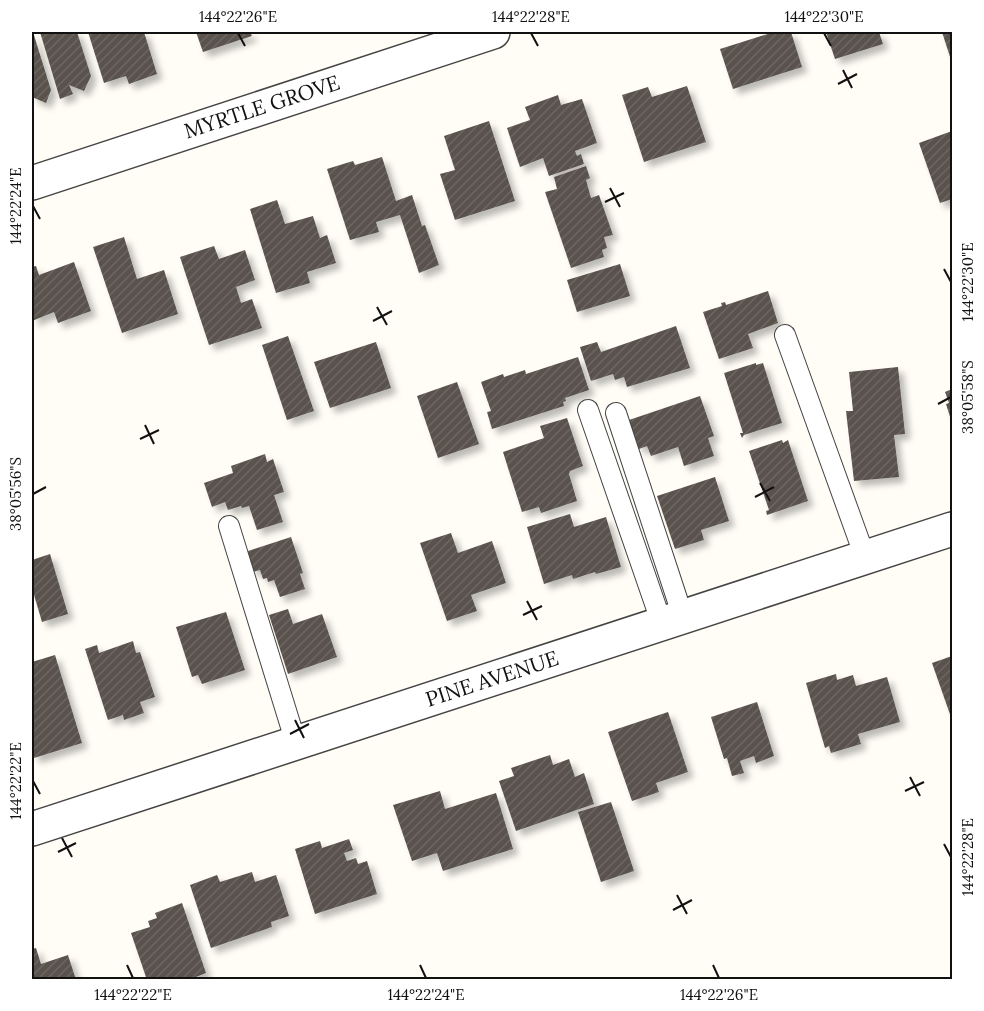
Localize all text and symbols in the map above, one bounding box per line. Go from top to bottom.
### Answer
text: 144°22'26"E [199,7,277,26]
text: 144°22'28"E [492,7,570,26]
text: 144°22'30"E [784,7,864,26]
street label: MYRTLE GROVE [181,69,343,144]
text: 144°22'24"E [6,167,25,245]
text: 144°22'30"E [958,242,977,322]
text: 38°05'58"S [958,360,977,434]
text: 38°05'56"S [6,457,25,531]
street label: PINE AVENUE [422,644,562,713]
text: 144°22'22"E [6,742,25,820]
text: 144°22'28"E [958,818,977,896]
text: 144°22'22"E [94,985,172,1004]
text: 144°22'24"E [387,985,465,1004]
text: 144°22'26"E [680,985,758,1004]

